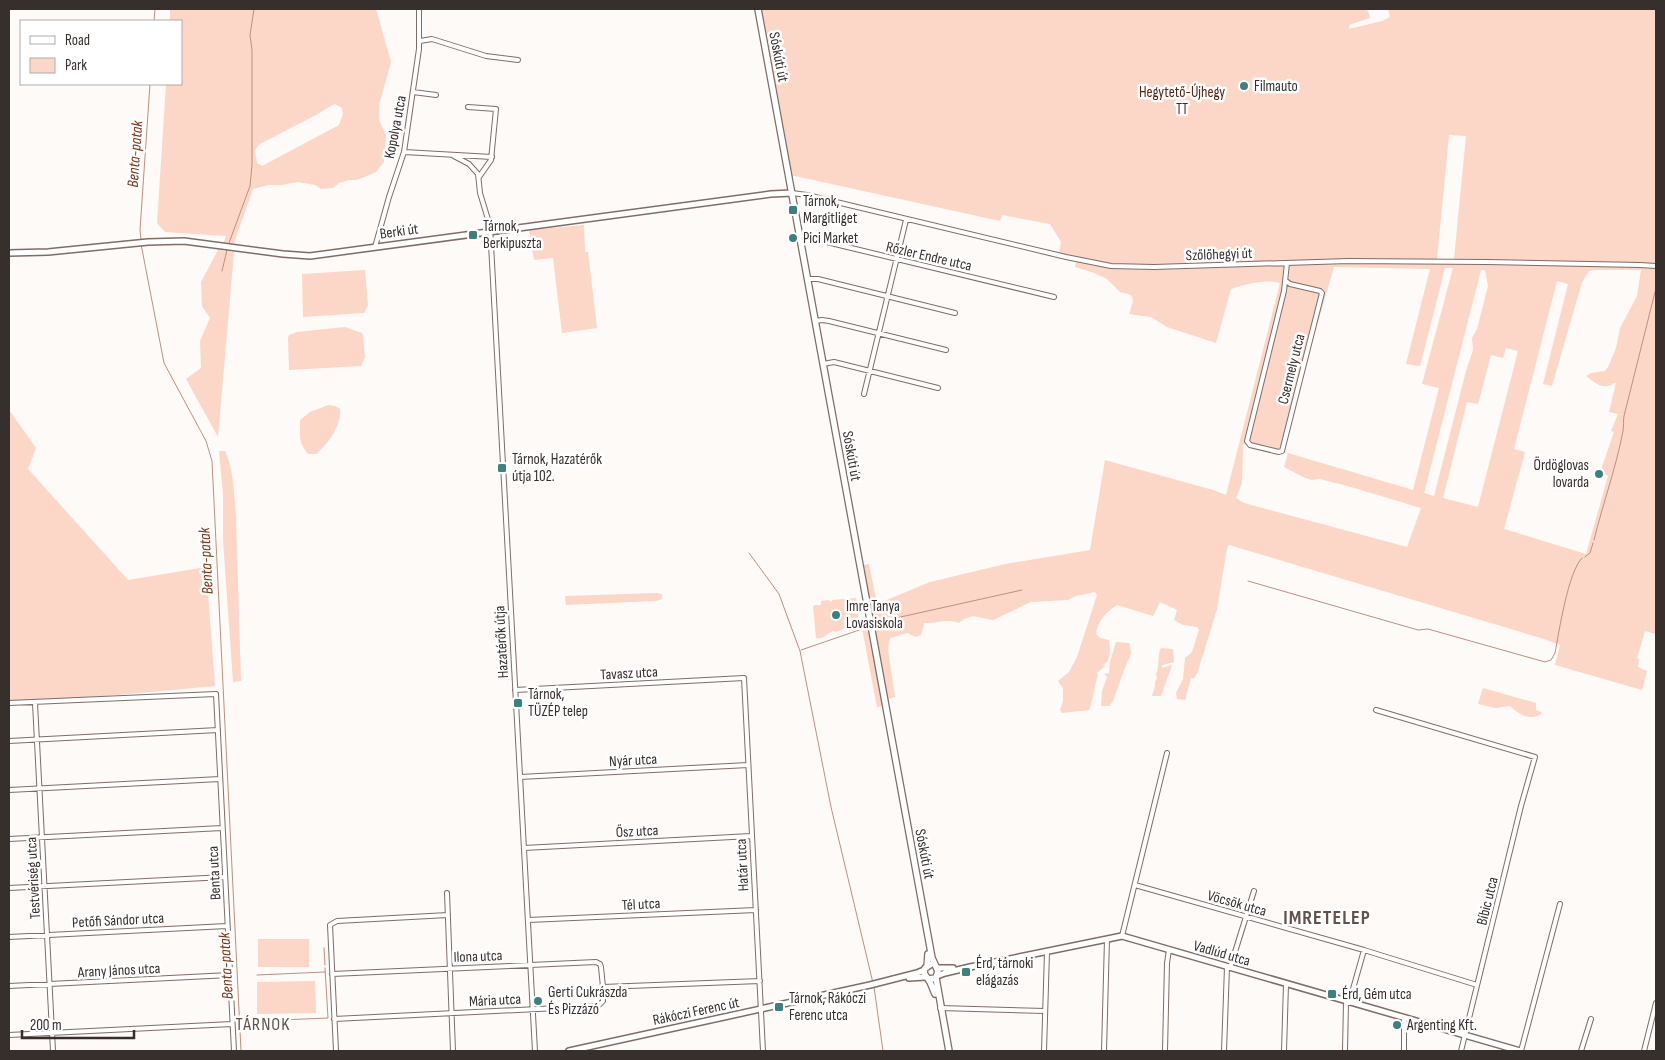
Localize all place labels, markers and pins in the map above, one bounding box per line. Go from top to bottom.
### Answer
place label: Filmauto [1254,77,1298,96]
marker: Filmauto [1238,80,1250,92]
place label: Tárnok, Margitliget [803,192,858,228]
marker: Tárnok, Margitliget [787,204,799,216]
place label: Tárnok, Berkipuszta [483,217,542,253]
marker: Tárnok, Berkipuszta [467,229,479,241]
place label: Pici Market [803,229,859,248]
marker: Pici Market [787,232,799,244]
place label: Tárnok, Hazatérők útja 102. [512,450,602,486]
place label: Ördöglovas lovarda [1533,456,1589,492]
marker: Tárnok, Hazatérők útja 102. [496,462,508,474]
marker: Ördöglovas lovarda [1593,468,1605,480]
place label: Imre Tanya Lovasiskola [846,597,903,633]
marker: Imre Tanya Lovasiskola [830,609,842,621]
place label: Tárnok, TÜZÉP telep [528,685,588,721]
marker: Tárnok, TÜZÉP telep [512,697,524,709]
place label: Érd, tárnoki elágazás [976,954,1034,990]
marker: Érd, tárnoki elágazás [960,966,972,978]
place label: Gerti Cukrászda És Pizzázó [548,983,627,1019]
place label: Érd, Gém utca [1342,985,1412,1004]
marker: Érd, Gém utca [1326,988,1338,1000]
place label: Tárnok, Rákóczi Ferenc utca [789,989,866,1025]
marker: Gerti Cukrászda És Pizzázó [532,995,544,1007]
marker: Tárnok, Rákóczi Ferenc utca [773,1001,785,1013]
place label: Argenting Kft. [1406,1016,1477,1035]
marker: Argenting Kft. [1391,1019,1403,1031]

